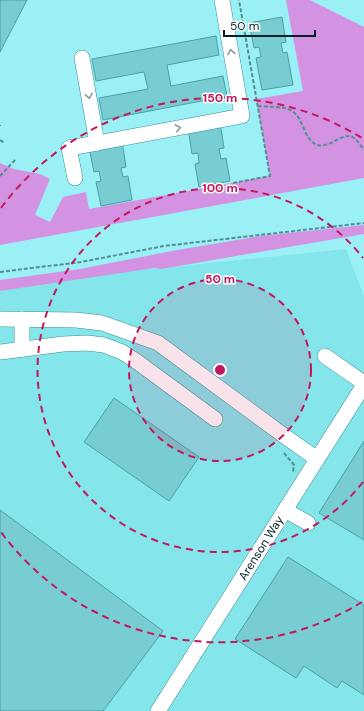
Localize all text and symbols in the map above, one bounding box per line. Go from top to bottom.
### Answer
scale bar [224,12,315,38]
text: 50 m [230,18,259,34]
one-way arrow [227,48,236,55]
text: 150 m [203,90,237,106]
one-way arrow [84,93,93,99]
one-way arrow [175,124,182,132]
text: 100 m [202,180,238,196]
text: 50 m [205,271,235,287]
centre of rings [213,363,227,377]
street label: Arenson Way [235,512,287,583]

